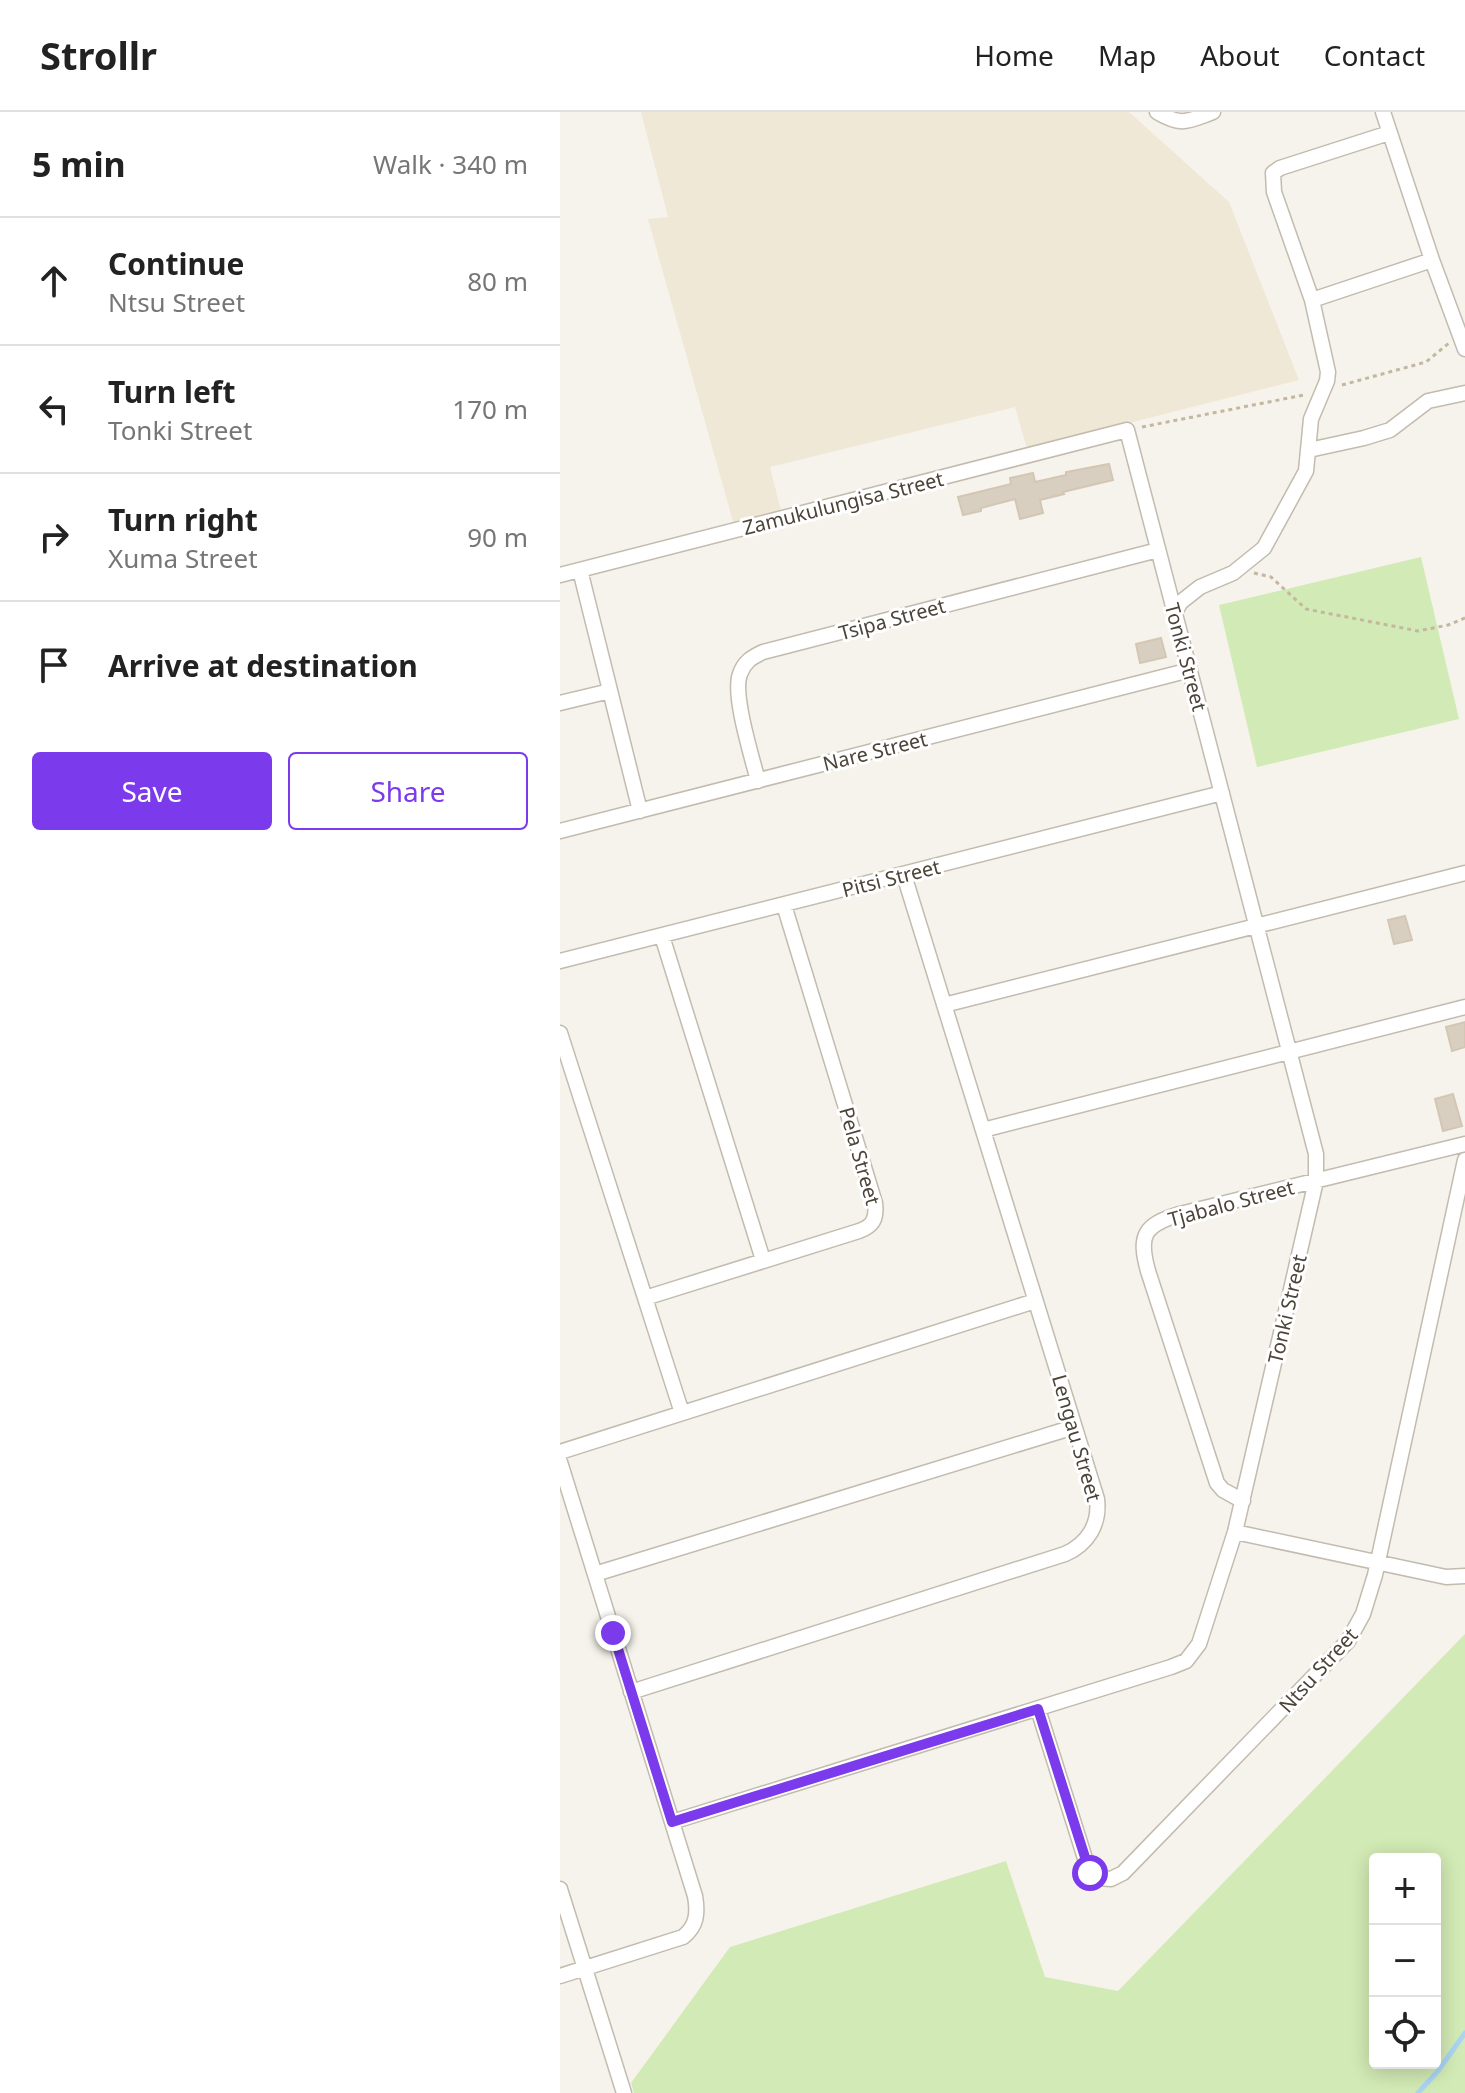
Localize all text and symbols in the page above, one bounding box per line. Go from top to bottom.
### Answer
text: Strollr [40,29,157,81]
text: Home [974,36,1054,74]
text: Map [1098,36,1156,74]
text: About [1200,36,1280,74]
text: Contact [1324,36,1425,74]
text: 5 min [32,141,126,187]
text: Walk · 340 m [373,146,528,182]
text: Continue [108,243,244,284]
icon: ahead [32,259,76,303]
text: 80 m [467,263,528,299]
text: Ntsu Street [108,284,245,320]
text: Turn left [108,371,236,412]
icon: left [32,387,76,431]
text: 170 m [452,391,528,427]
text: Tonki Street [108,412,252,448]
street label: Zamukulungisa Street [740,465,946,541]
text: Turn right [108,499,258,540]
icon: right [32,515,76,559]
text: 90 m [467,519,528,555]
text: Xuma Street [108,540,258,576]
street label: Tsipa Street [836,592,948,646]
street label: Tonki Street [1159,600,1213,714]
icon: arrive [32,643,76,687]
text: Arrive at destination [108,645,418,686]
street label: Nare Street [820,725,930,777]
button: Save [32,752,272,830]
button: Share [288,752,528,830]
street label: Pitsi Street [839,853,943,903]
street label: Pela Street [833,1104,887,1208]
street label: Tjabalo Street [1165,1173,1297,1233]
street label: Tonki Street [1261,1252,1313,1366]
street label: Lengau Street [1046,1371,1108,1505]
route end [595,1615,631,1651]
street label: Ntsu Street [1273,1622,1363,1718]
map controls [1369,1853,1441,2069]
button: + [1369,1853,1441,1925]
route start [1072,1855,1108,1891]
button: − [1369,1925,1441,1997]
button: locate [1369,1997,1441,2069]

